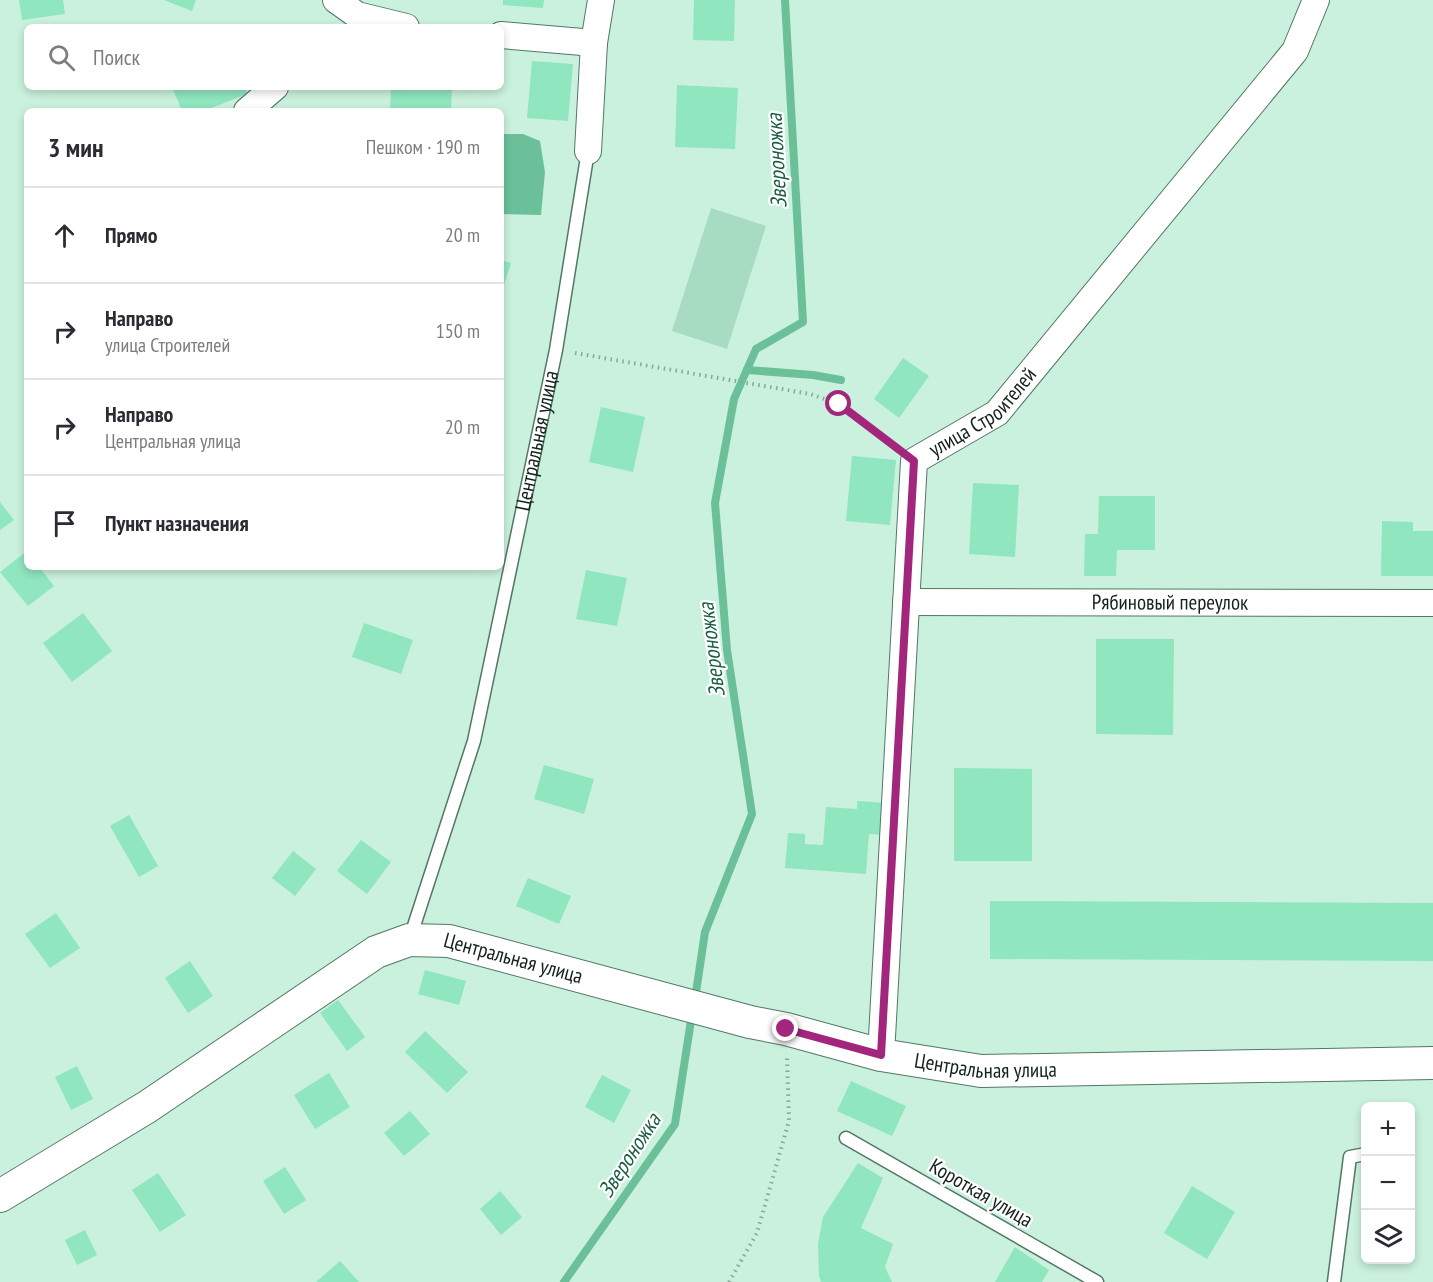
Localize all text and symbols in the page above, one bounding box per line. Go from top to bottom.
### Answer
search box [24,24,504,90]
icon: search [45,41,78,74]
text: Поиск [93,43,140,71]
water label: Звероножка [759,112,792,209]
text: 3 мин [48,131,103,164]
text: Пешком · 190 m [366,134,480,160]
icon: ahead [48,219,81,252]
text: Прямо [105,221,158,249]
text: 20 m [445,222,480,248]
text: Направо [105,304,173,332]
icon: right [48,315,81,348]
text: 150 m [436,318,480,344]
text: улица Строителей [105,332,230,358]
street label: улица Строителей [924,362,1042,463]
street label: Центральная улица [509,368,564,513]
route start [825,390,851,416]
text: Направо [105,400,173,428]
icon: right [48,411,81,444]
text: 20 m [445,414,480,440]
text: Центральная улица [105,428,241,454]
icon: arrive [48,507,81,540]
text: Пункт назначения [105,509,249,537]
street label: Рябиновый переулок [1092,588,1248,616]
water label: Звероножка [691,600,731,699]
street label: Центральная улица [441,926,586,989]
route end [772,1015,798,1041]
street label: Центральная улица [913,1047,1057,1084]
map controls [1361,1102,1415,1264]
button: + [1361,1102,1415,1156]
water label: Звероножка [591,1107,667,1202]
street label: Короткая улица [925,1152,1038,1233]
button: − [1361,1156,1415,1210]
button: layers [1361,1210,1415,1264]

